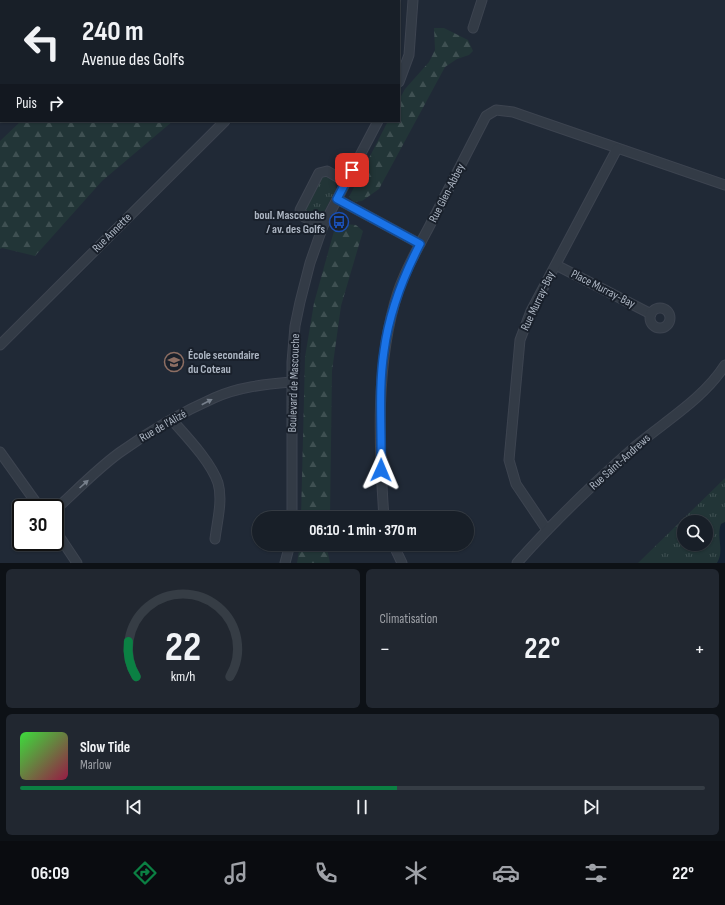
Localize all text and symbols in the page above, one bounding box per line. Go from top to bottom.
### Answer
text: 240 m [82,15,143,48]
icon: left [16,16,68,68]
text: Avenue des Golfs [82,49,184,70]
icon: right [45,92,67,114]
text: Puis [16,94,37,113]
pin [335,153,369,187]
icon: arrive [341,159,363,181]
street label: Rue Glen-Abbey [426,161,468,225]
place label: boul. Mascouche / av. des Golfs [254,208,325,237]
street label: Rue Annette [89,210,135,256]
bus stop icon: boul. Mascouche / av. des Golfs [328,211,350,233]
street label: Place Murray-Bay [568,266,638,312]
street label: Rue Murray-Bay [518,268,558,333]
street label: Boulevard de Mascouche [285,333,303,433]
place label: École secondaire du Coteau [188,348,259,377]
school or university icon: École secondaire du Coteau [163,351,185,373]
one-way arrow [201,398,212,405]
street label: Rue de l'Alizé [137,406,189,446]
street label: Rue Saint-Andrews [586,431,654,493]
position arrow [360,449,402,491]
one-way arrow [79,479,89,489]
speed limit sign: 30 [12,499,64,551]
map controls [677,515,713,551]
button: search [677,515,713,551]
text: 06:10 · 1 min · 370 m [309,521,417,540]
text: Climatisation [380,611,438,627]
text: 22 [165,622,201,671]
text: 22° [524,631,560,667]
text: − [380,636,390,663]
text: + [694,636,705,663]
text: km/h [170,667,195,684]
text: Slow Tide [80,738,130,757]
text: Marlow [80,757,112,773]
icon: previous [123,796,145,818]
icon: pause [351,796,373,818]
icon: next [580,796,602,818]
icon: directions [131,859,159,887]
icon: music [222,859,250,887]
icon: phone [312,859,340,887]
icon: climate [402,859,430,887]
icon: car [492,859,520,887]
icon: filters [582,859,610,887]
text: 06:09 [31,863,69,884]
text: 22° [672,863,694,884]

